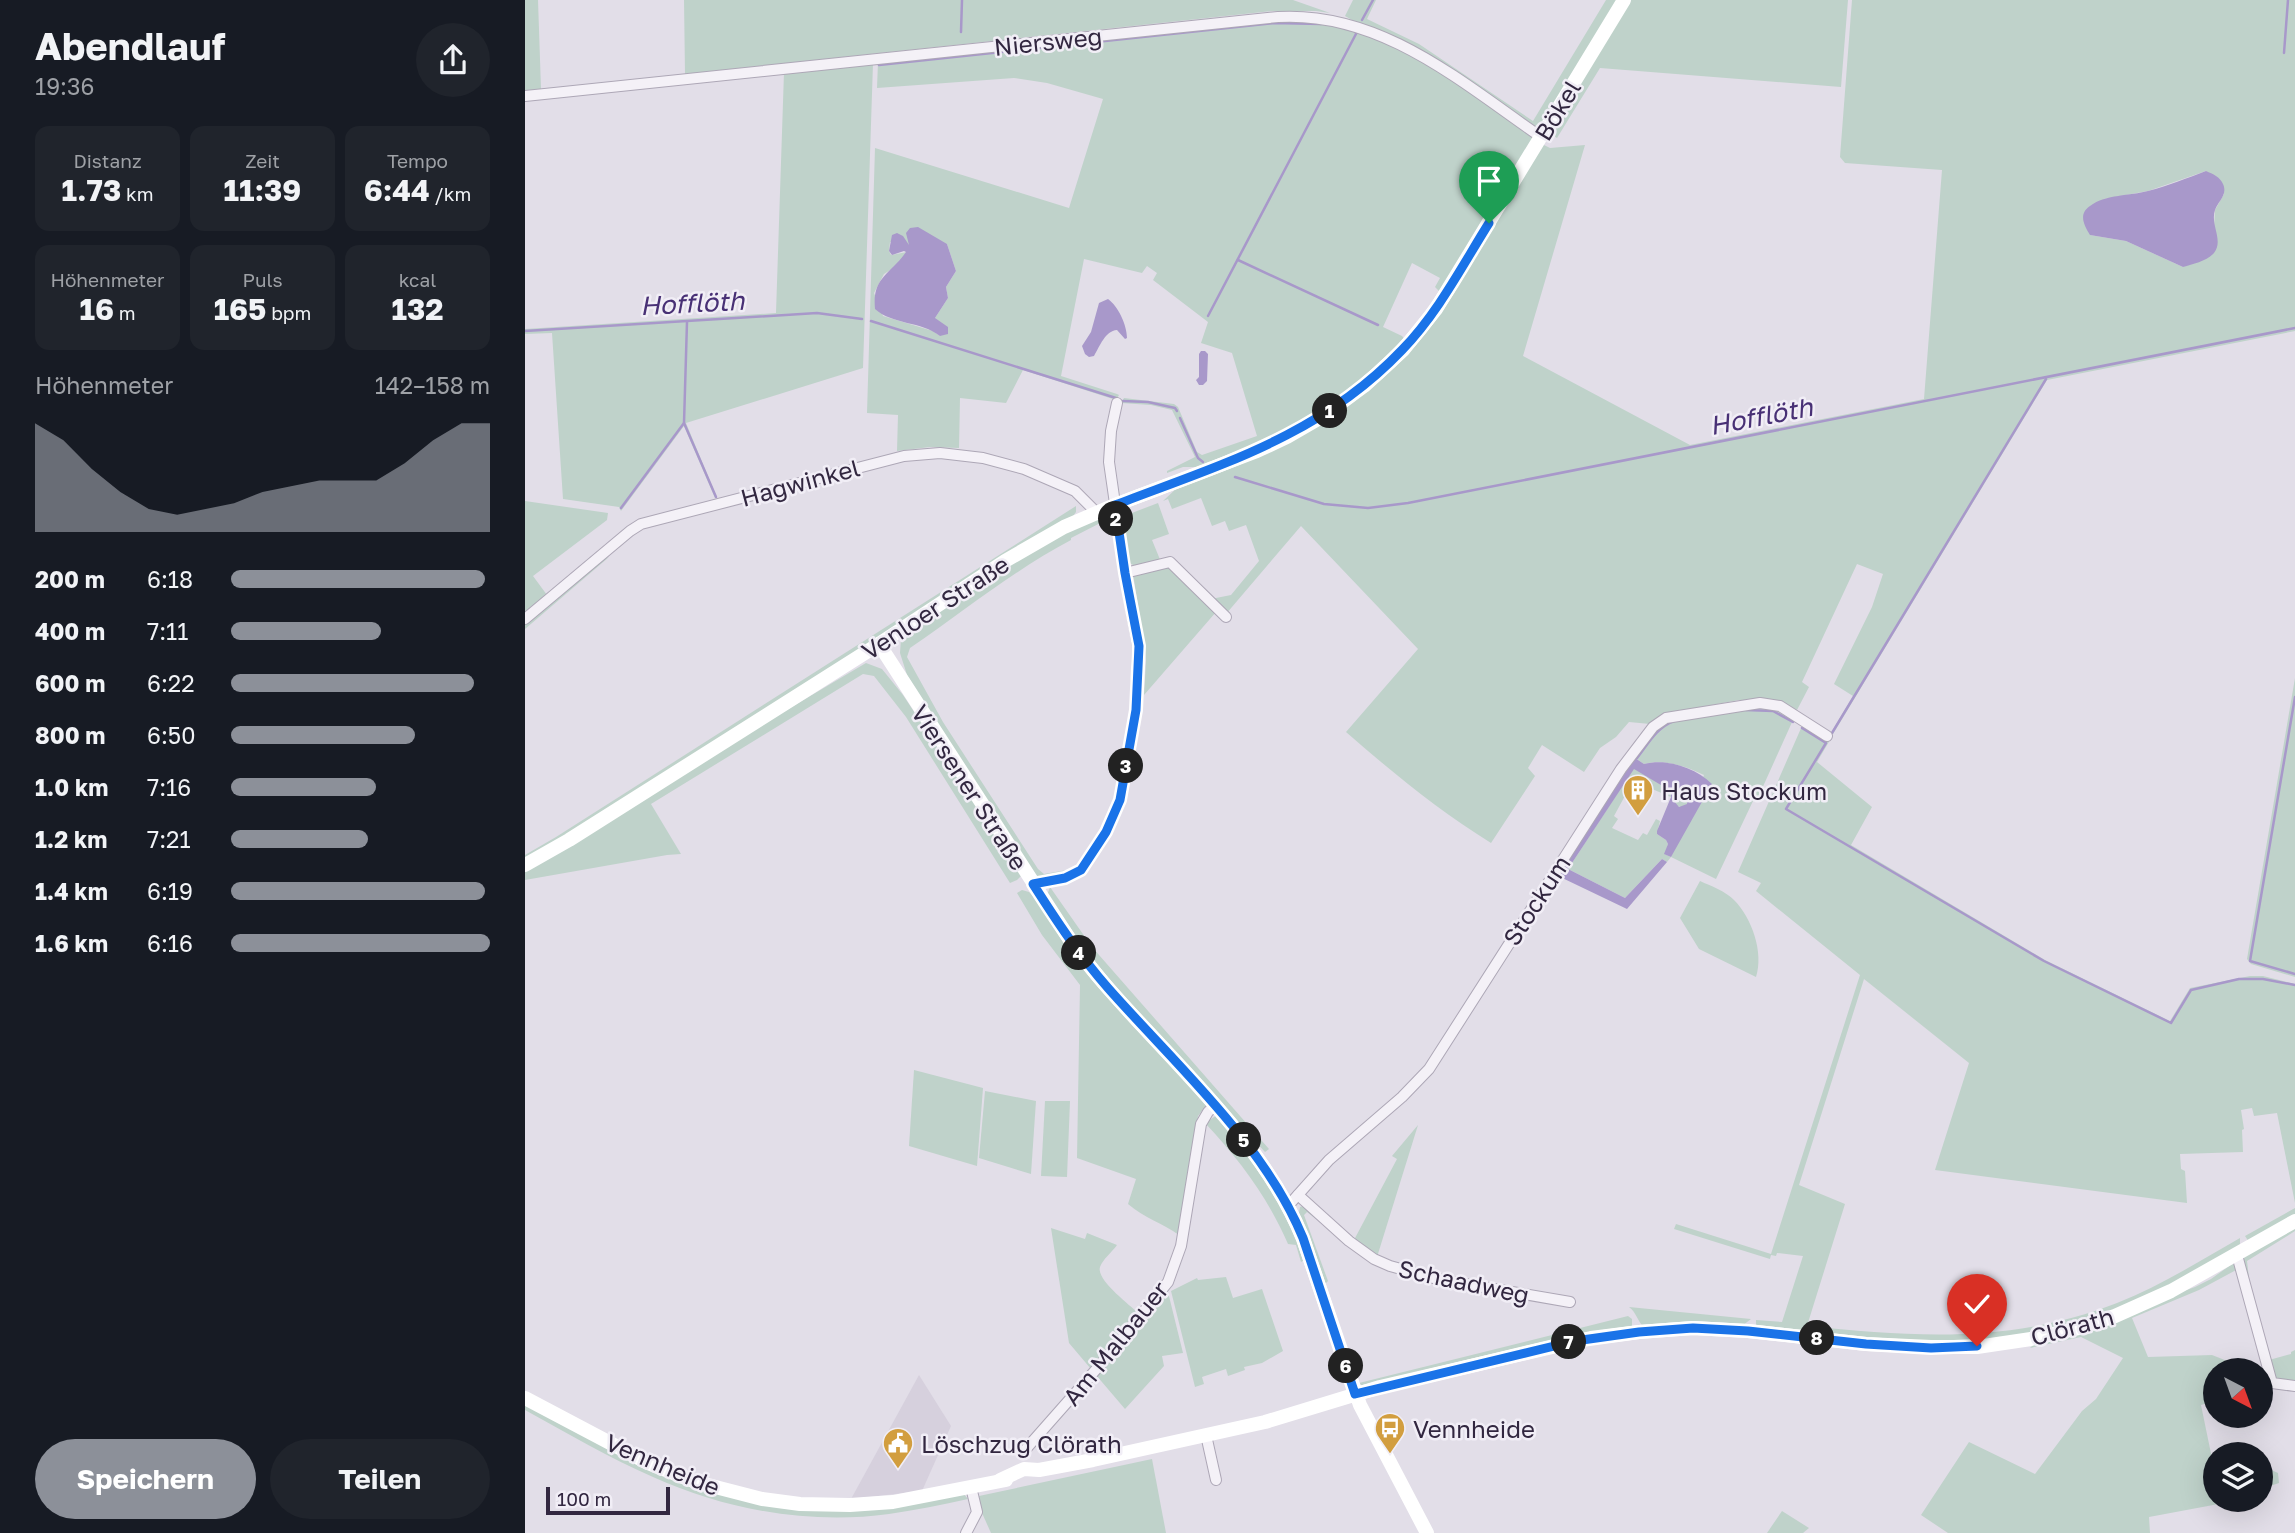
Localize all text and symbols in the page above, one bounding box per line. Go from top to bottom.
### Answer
street label: Niersweg [993,21,1103,61]
text: Abendlauf [35,23,225,68]
button: share [416,23,490,97]
text: 19:36 [35,72,94,100]
street label: Bökel [1528,75,1586,145]
text: Distanz [73,149,142,172]
text: Zeit [245,149,280,172]
text: Tempo [387,149,448,172]
pin [1459,151,1519,223]
icon: arrive [1470,162,1508,200]
text: 1.73 [61,172,121,208]
text: 11:39 [224,172,301,208]
text: 6:44 [364,172,430,208]
text: km [121,182,154,205]
text: /km [430,182,471,205]
text: Höhenmeter [50,268,165,291]
text: Puls [242,268,283,291]
text: kcal [399,268,436,291]
water label: Hofflöth [639,285,746,321]
text: 16 [79,291,114,327]
text: 165 [214,291,266,327]
text: 132 [391,291,444,327]
text: m [114,301,136,324]
text: bpm [266,301,311,324]
text: Höhenmeter [35,371,173,399]
text: 142–158 m [375,371,490,399]
water label: Hofflöth [1707,391,1816,441]
pin: 1 [1313,394,1347,428]
text: 1 [1325,399,1334,422]
street label: Hagwinkel [737,452,863,512]
pin: 2 [1099,502,1133,536]
text: 2 [1110,507,1121,530]
street label: Venloer Straße [856,549,1014,665]
text: 200 m [35,565,105,593]
text: 6:18 [147,565,193,593]
text: 400 m [35,617,105,645]
text: 7:11 [147,617,188,645]
text: 600 m [35,669,105,697]
text: 6:22 [147,669,195,697]
street label: Viersener Straße [906,699,1034,875]
text: 800 m [35,721,106,749]
text: 6:50 [147,721,195,749]
pin: 3 [1109,748,1143,784]
text: 3 [1120,754,1131,777]
text: 1.0 km [35,773,108,801]
text: 7:16 [147,773,191,801]
building icon: Haus Stockum [1621,773,1655,817]
place label: Haus Stockum [1661,776,1827,805]
text: 1.2 km [35,825,107,853]
text: 7:21 [147,825,191,853]
street label: Stockum [1496,850,1576,950]
text: 1.4 km [35,877,108,905]
text: 6:19 [147,877,193,905]
text: 1.6 km [35,929,108,957]
text: 6:16 [147,929,193,957]
pin: 4 [1061,936,1097,970]
text: 4 [1073,941,1084,964]
pin: 5 [1227,1122,1261,1158]
text: 5 [1238,1128,1249,1151]
street label: Schaadweg [1396,1253,1532,1309]
pin [1947,1274,2007,1346]
street label: Am Malbauer [1056,1275,1174,1411]
icon: check [1958,1285,1996,1323]
street label: Clörath [2027,1301,2117,1351]
pin: 8 [1799,1320,1835,1356]
pin: 7 [1551,1324,1587,1360]
text: 8 [1810,1326,1823,1349]
text: 7 [1563,1330,1574,1353]
pin: 6 [1329,1348,1363,1384]
text: 6 [1339,1354,1352,1377]
north arrow [2203,1358,2273,1428]
map controls [2203,1358,2273,1512]
bus stop icon: Vennheide [1373,1411,1407,1455]
place label: Vennheide [1413,1414,1535,1443]
public building icon: Löschzug Clörath [881,1426,915,1470]
street label: Vennheide [601,1427,725,1501]
place label: Löschzug Clörath [921,1429,1122,1458]
button: Speichern [35,1439,256,1519]
button: Teilen [270,1439,490,1519]
button: layers [2203,1442,2273,1512]
scale bar [546,1484,670,1516]
text: 100 m [557,1487,611,1510]

